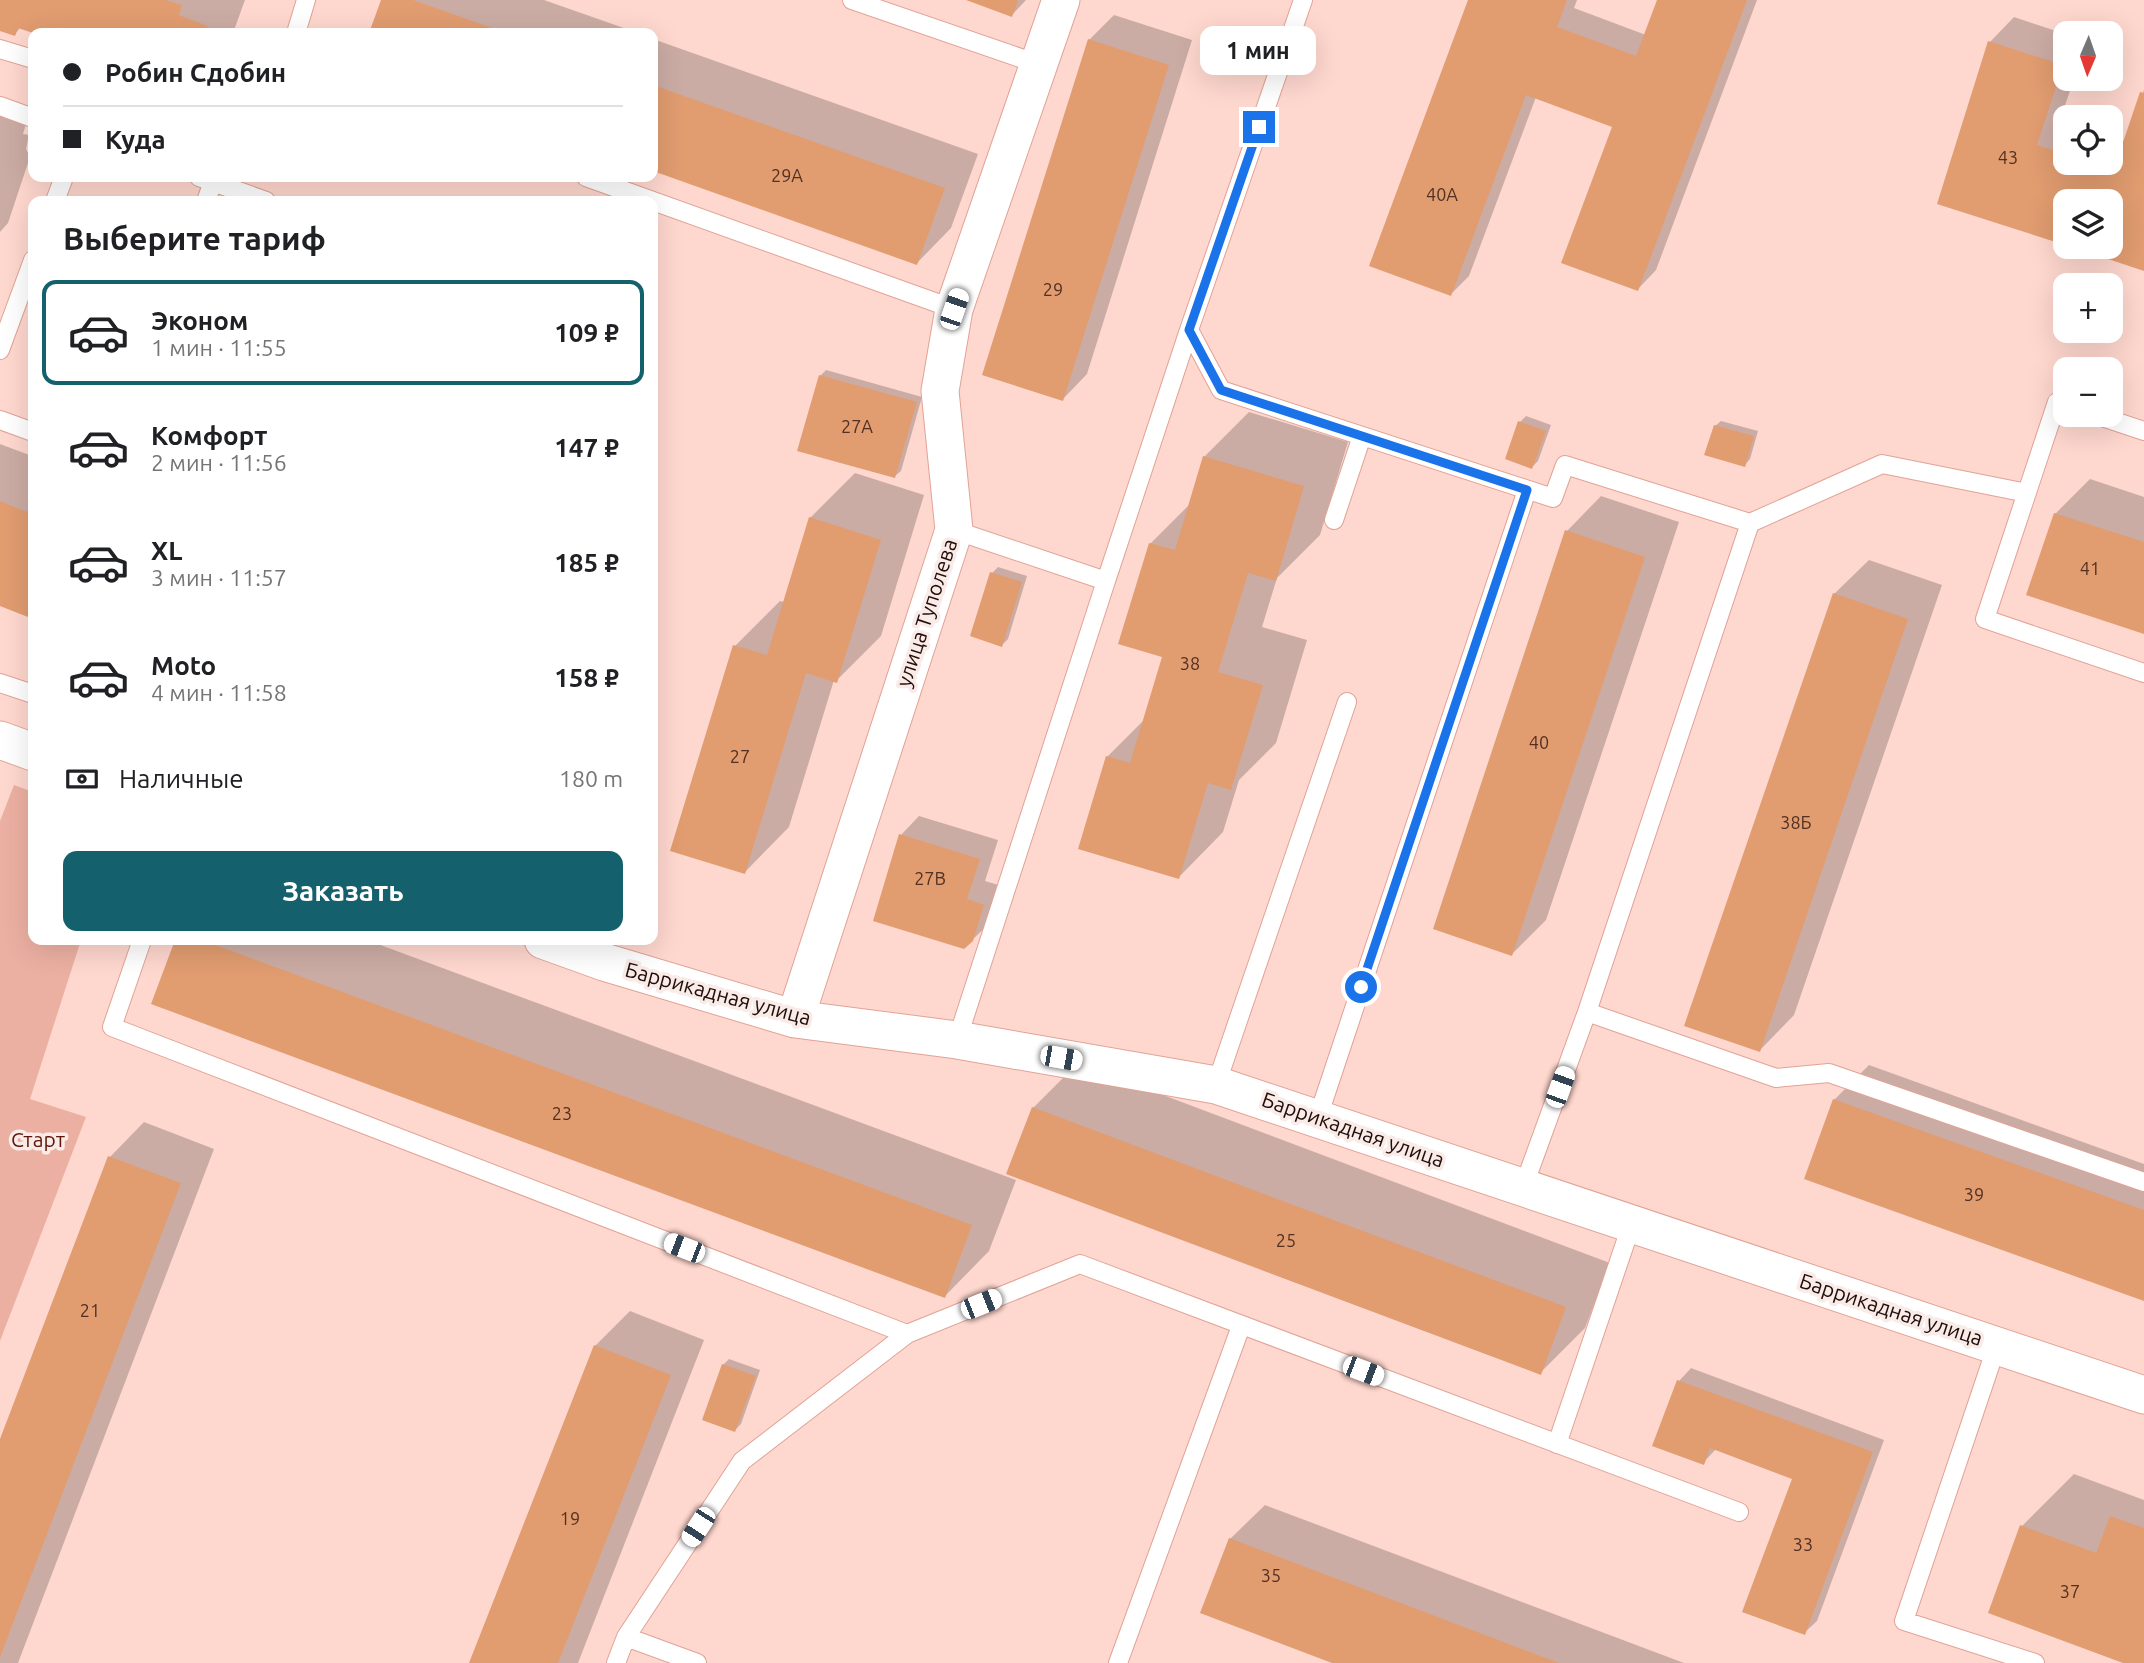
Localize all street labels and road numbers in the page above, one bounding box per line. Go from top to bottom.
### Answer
street label: улица Туполева [891,536,961,690]
street label: Баррикадная улица [623,957,814,1029]
street label: Баррикадная улица [1259,1087,1448,1172]
street label: Баррикадная улица [1797,1268,1986,1350]

